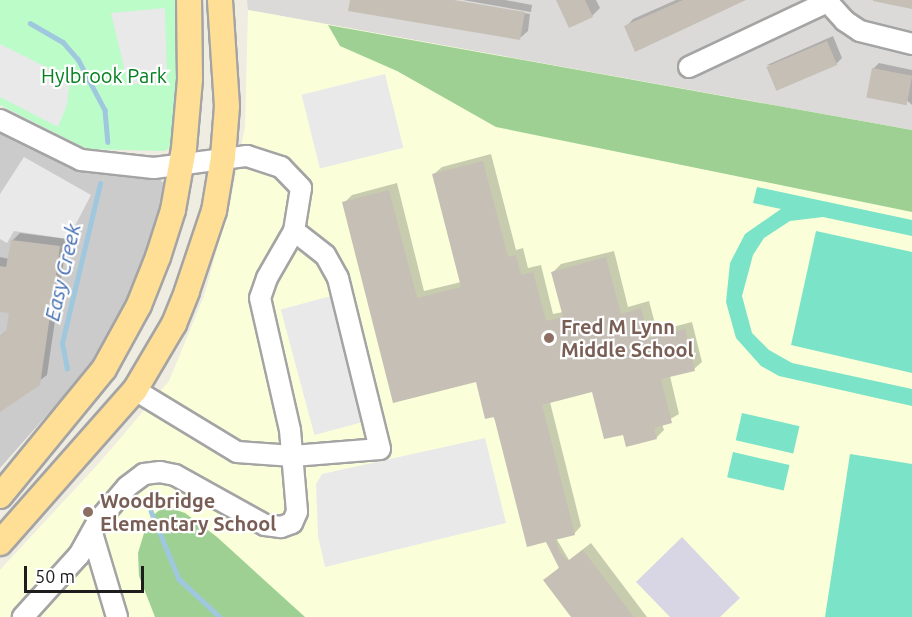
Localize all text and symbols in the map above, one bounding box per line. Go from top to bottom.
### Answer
park label: Hylbrook Park [41,63,167,87]
water label: Easy Creek [39,221,85,323]
place label: Fred M Lynn Middle School [561,314,694,361]
marker: Fred M Lynn Middle School [542,331,556,345]
place label: Woodbridge Elementary School [100,488,276,535]
marker: Woodbridge Elementary School [81,505,95,519]
scale bar [27,554,147,592]
text: 50 m [35,566,75,586]

